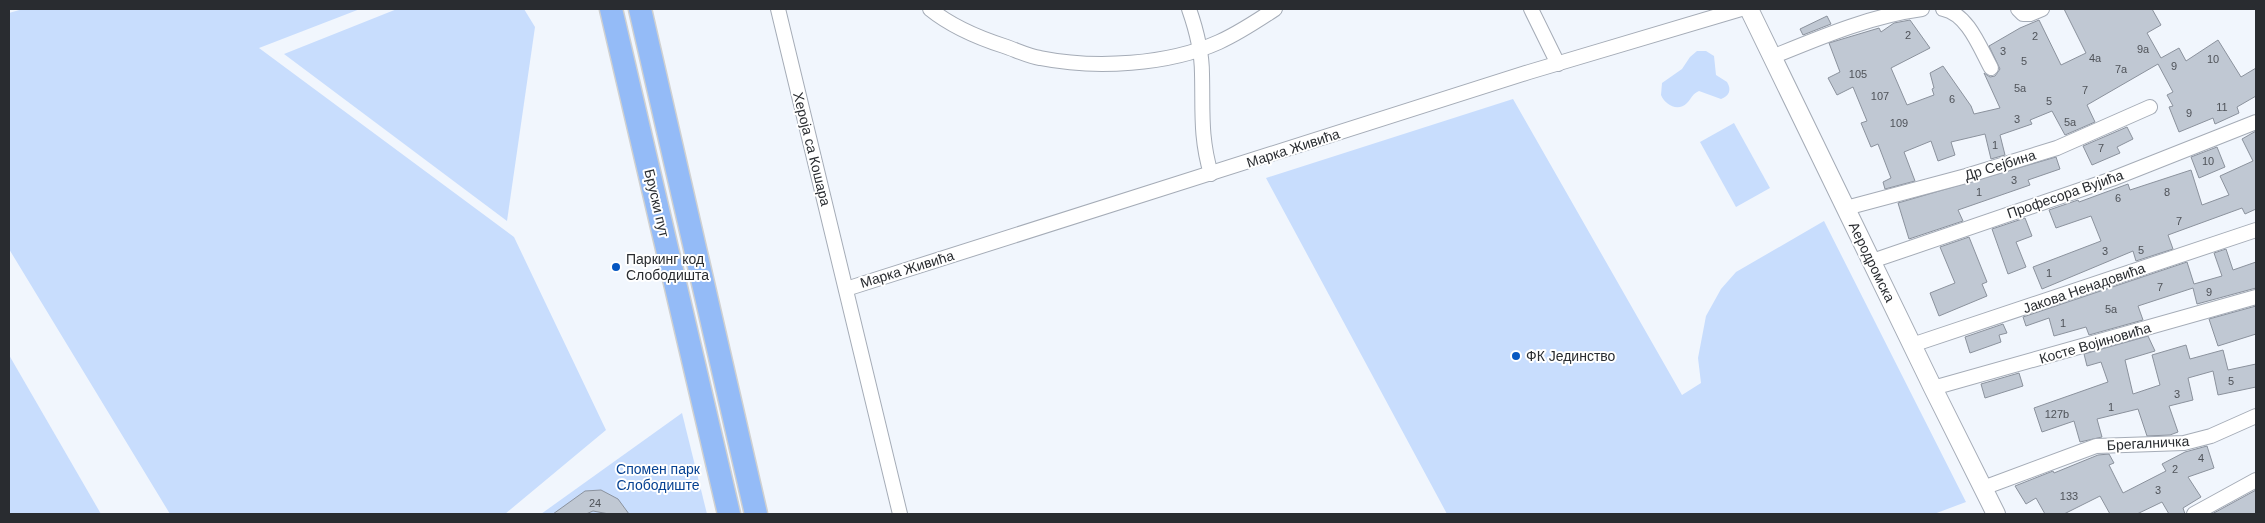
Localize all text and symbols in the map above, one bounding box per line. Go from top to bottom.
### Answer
house number: 2 [1905,29,1911,41]
house number: 2 [2032,30,2038,42]
house number: 9a [2137,43,2150,55]
house number: 3 [2000,45,2006,57]
house number: 4a [2089,52,2102,64]
house number: 10 [2207,53,2219,65]
house number: 5 [2021,55,2027,67]
house number: 9 [2171,60,2177,72]
house number: 7a [2115,63,2128,75]
house number: 105 [1849,68,1867,80]
house number: 5a [2014,82,2027,94]
house number: 7 [2082,84,2088,96]
street label: Хероја са Кошара [790,90,834,208]
house number: 107 [1871,90,1889,102]
house number: 6 [1949,93,1955,105]
house number: 5 [2046,95,2052,107]
house number: 11 [2216,101,2228,113]
house number: 9 [2186,107,2192,119]
house number: 3 [2014,113,2020,125]
house number: 5a [2064,116,2077,128]
house number: 109 [1890,117,1908,129]
street label: Марка Живића [1244,125,1342,171]
house number: 1 [1992,139,1998,151]
house number: 7 [2098,142,2104,154]
street label: Др Сејбина [1963,147,2038,183]
house number: 10 [2202,155,2214,167]
street label: Бруски пут [641,167,673,239]
street label: Професора Вујића [2005,167,2125,221]
house number: 3 [2011,174,2017,186]
house number: 1 [1976,186,1982,198]
house number: 8 [2164,186,2170,198]
house number: 6 [2115,192,2121,204]
house number: 7 [2176,215,2182,227]
street label: Аеродромска [1846,219,1898,305]
house number: 5 [2138,244,2144,256]
house number: 3 [2102,245,2108,257]
street label: Марка Живића [858,247,956,291]
place label: Паркинг код Слободишта [626,251,709,283]
street label: Јакова Ненадовића [2021,260,2147,316]
marker: Паркинг код Слободишта [610,261,622,273]
house number: 1 [2046,267,2052,279]
house number: 7 [2157,281,2163,293]
house number: 9 [2206,286,2212,298]
house number: 5a [2105,303,2118,315]
house number: 1 [2060,317,2066,329]
street label: Косте Војиновића [2037,319,2153,367]
place label: ФК Јединство [1526,348,1616,364]
marker: ФК Јединство [1510,350,1522,362]
house number: 5 [2228,375,2234,387]
house number: 3 [2174,388,2180,400]
house number: 1 [2108,401,2114,413]
house number: 127b [2045,408,2069,420]
street label: Брегалничка [2106,433,2190,453]
house number: 4 [2198,452,2204,464]
park label: Спомен парк Слободиште [616,461,701,493]
house number: 2 [2172,463,2178,475]
house number: 3 [2155,484,2161,496]
house number: 133 [2060,490,2078,502]
house number: 24 [589,497,601,509]

